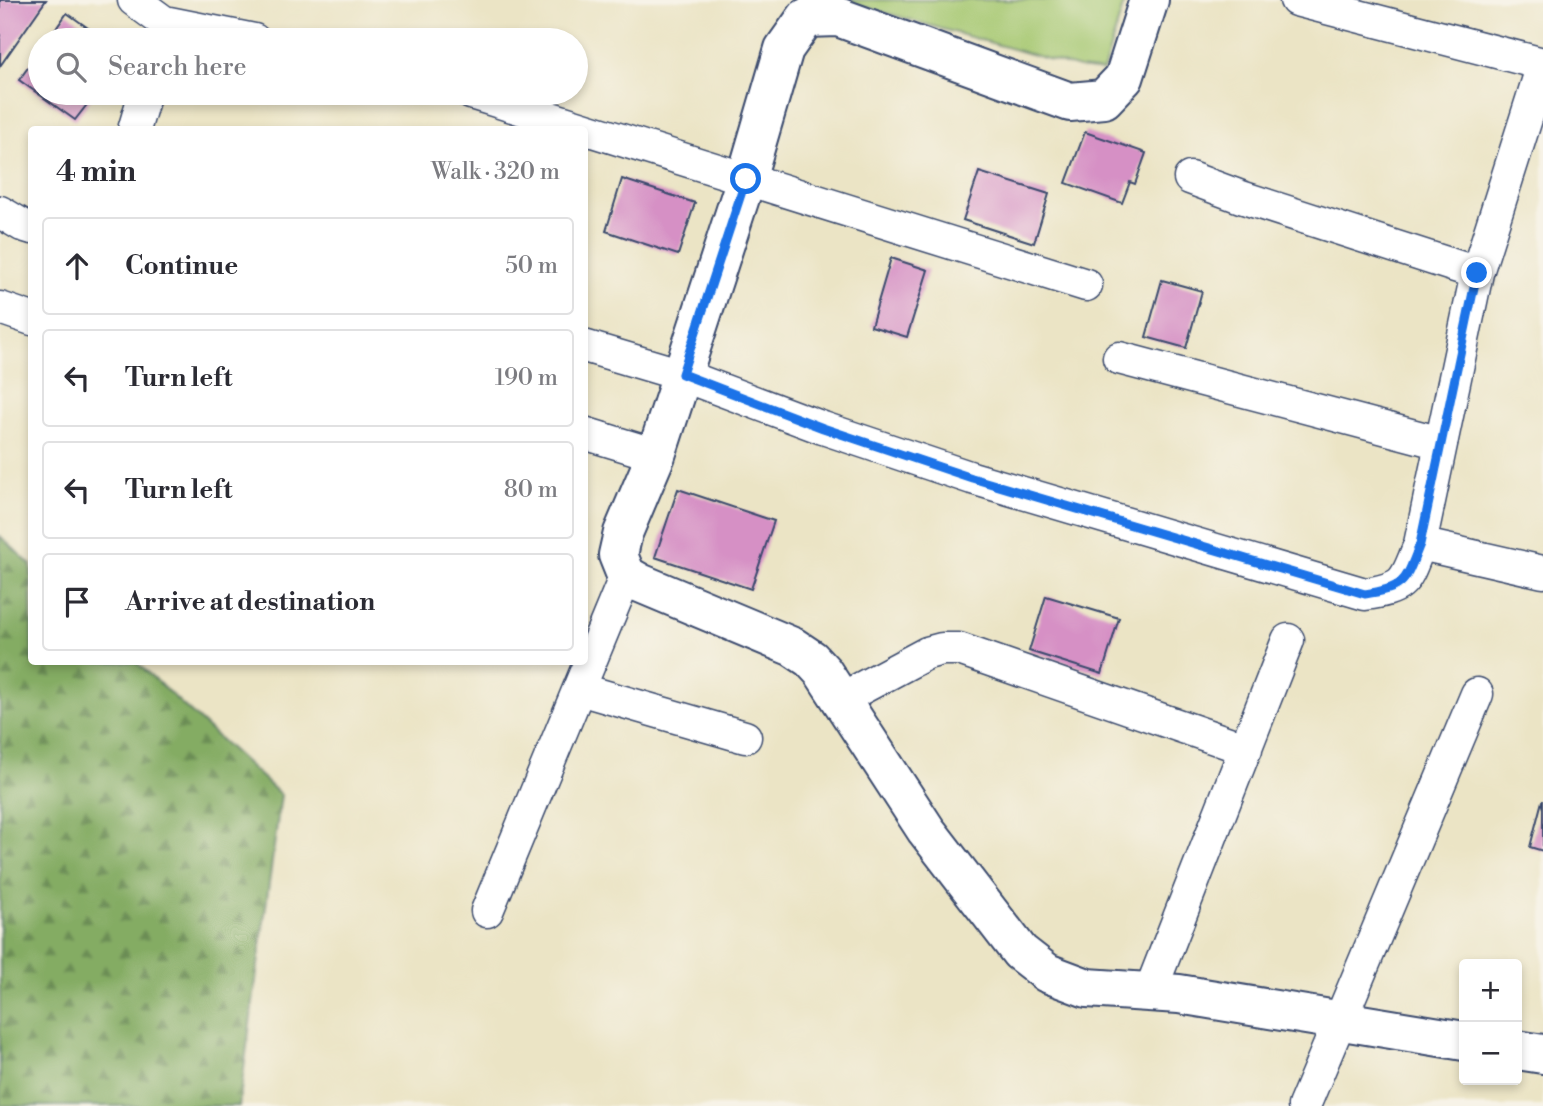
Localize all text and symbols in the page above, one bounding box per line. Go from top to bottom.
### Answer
search box [28,28,588,105]
icon: search [52,48,90,86]
text: Search here [108,51,247,83]
text: 4 min [56,153,136,191]
text: Walk · 320 m [431,158,560,186]
route start [730,163,761,194]
icon: ahead [58,247,96,285]
text: Continue [125,250,238,282]
text: 50 m [505,252,558,280]
route end [1461,257,1492,288]
icon: left [58,359,96,397]
text: Turn left [125,362,233,394]
text: 190 m [495,364,558,392]
icon: left [58,471,96,509]
text: Turn left [125,474,233,506]
text: 80 m [504,476,558,504]
icon: arrive [58,583,96,621]
text: Arrive at destination [125,586,375,618]
map controls [1459,959,1522,1085]
button: + [1459,959,1522,1022]
button: − [1459,1022,1522,1085]

